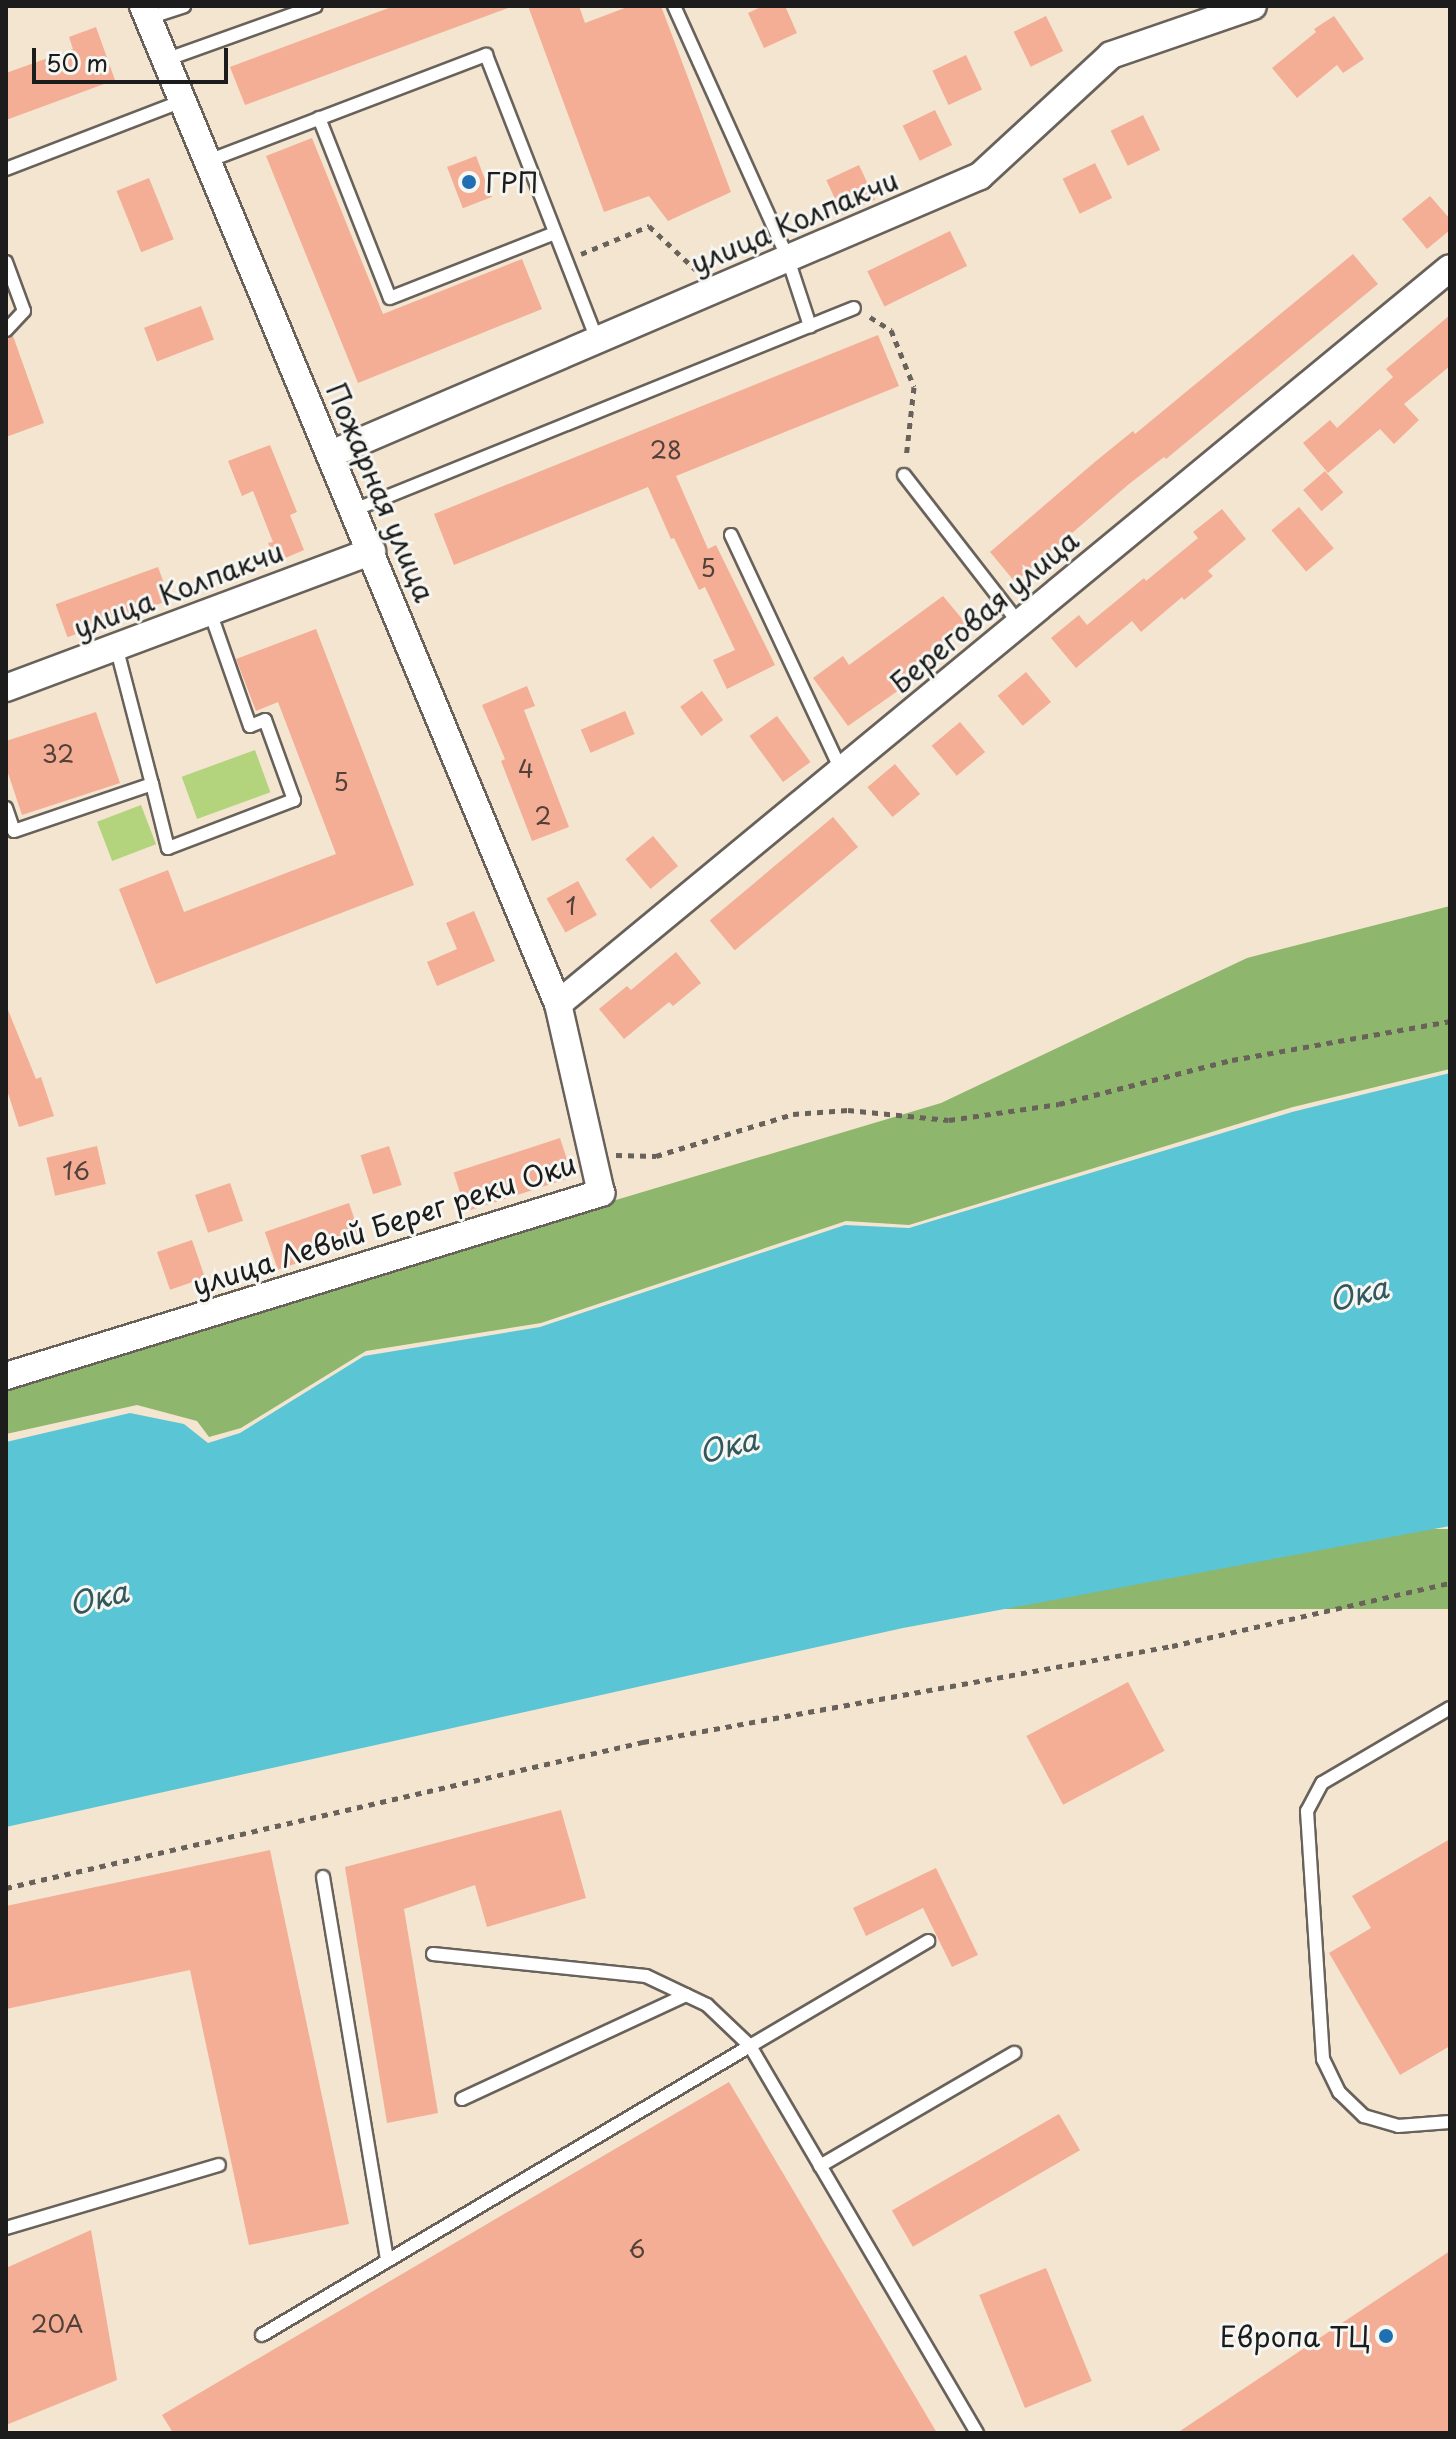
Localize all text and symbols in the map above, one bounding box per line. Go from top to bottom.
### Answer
scale bar [36,32,232,82]
text: 50 m [46,44,108,80]
street label: улица Колпакчи [685,162,903,280]
place label: ГРП [485,165,538,199]
marker: ГРП [460,173,478,191]
street label: Пожарная улица [319,377,443,607]
house number: 28 [650,436,682,464]
street label: Береговая улица [883,522,1085,700]
street label: улица Колпакчи [68,533,288,645]
house number: 5 [700,554,716,582]
house number: 32 [42,740,74,768]
house number: 4 [518,755,534,783]
house number: 5 [333,768,349,796]
house number: 2 [535,802,551,830]
house number: 1 [566,892,576,920]
street label: улица Левый Берег реки Оки [185,1145,583,1303]
house number: 16 [62,1157,90,1185]
water label: Ока [1325,1268,1391,1318]
water label: Ока [695,1420,761,1470]
water label: Ока [65,1572,131,1622]
house number: 6 [629,2235,645,2263]
house number: 20А [31,2310,83,2338]
place label: Европа ТЦ [1218,2319,1370,2353]
marker: Европа ТЦ [1377,2327,1395,2345]

